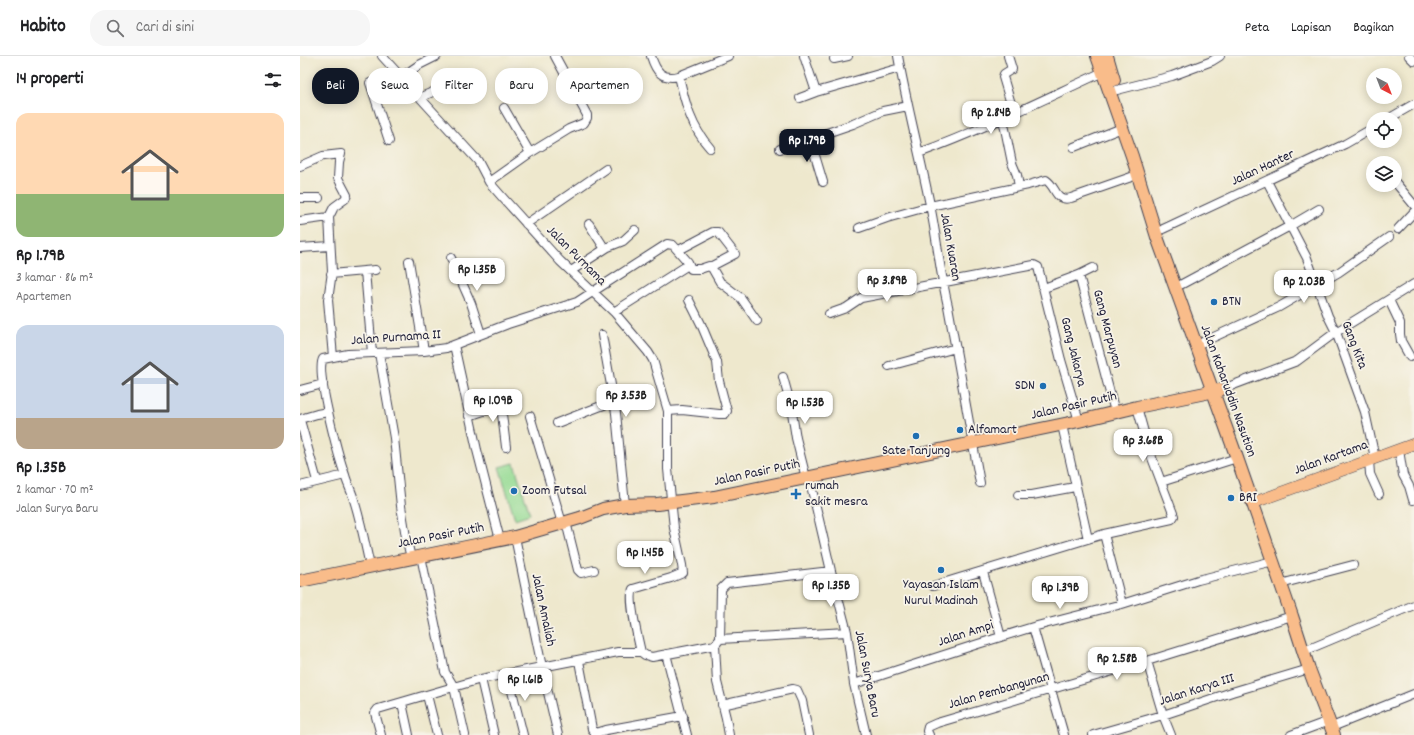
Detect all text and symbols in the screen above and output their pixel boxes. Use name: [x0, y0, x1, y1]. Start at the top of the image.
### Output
search box: [90, 10, 370, 46]
text: Habito: [20, 14, 66, 41]
icon: search: [104, 17, 126, 39]
text: Cari di sini: [136, 17, 194, 39]
text: Peta: [1245, 18, 1269, 38]
text: Lapisan: [1291, 18, 1331, 38]
text: Bagikan: [1353, 18, 1394, 38]
text: 14 properti: [16, 68, 83, 92]
chip: Beli: [312, 68, 359, 104]
chip: Sewa: [367, 68, 423, 104]
chip: Filter: [431, 68, 487, 104]
chip: Baru: [495, 68, 548, 104]
chip: Apartemen: [556, 68, 643, 104]
north arrow: [1366, 68, 1402, 104]
map controls: [1366, 68, 1402, 192]
icon: filters: [262, 69, 284, 91]
pin: Rp 2.84B: [950, 101, 1032, 135]
text: Rp 2.84B: [971, 104, 1011, 123]
button: locate: [1366, 112, 1402, 148]
pin: Rp 1.79B: [766, 129, 848, 163]
text: Rp 1.79B: [788, 132, 826, 151]
icon: home: [114, 139, 186, 211]
street label: Jalan Hanter: [1228, 144, 1299, 191]
button: layers: [1366, 156, 1402, 192]
street label: Jalan Kuaran: [934, 212, 966, 282]
street label: Jalan Purnama: [541, 221, 611, 291]
text: Rp 1.79B: [16, 245, 65, 269]
pin: Rp 1.35B: [436, 258, 518, 292]
text: Rp 1.35B: [458, 261, 496, 280]
text: 3 kamar · 86 m²: [16, 269, 93, 288]
pin: Rp 3.89B: [846, 269, 928, 303]
pin: Rp 2.03B: [1263, 270, 1345, 304]
text: Rp 3.89B: [867, 272, 907, 291]
text: Rp 2.03B: [1283, 273, 1325, 292]
street label: Gang Marpuyan: [1087, 287, 1127, 371]
text: Apartemen: [16, 288, 71, 307]
place label: BTN: [1222, 292, 1241, 312]
marker: BTN: [1209, 297, 1219, 307]
street label: Gang Jakarya: [1055, 315, 1091, 389]
street label: Gang Kita: [1336, 318, 1372, 372]
street label: Jalan Kaharuddin Nasution: [1195, 322, 1261, 460]
street label: Jalan Purnama II: [350, 325, 442, 351]
icon: home: [114, 351, 186, 423]
place label: SDN: [1015, 376, 1035, 396]
marker: SDN: [1038, 381, 1048, 391]
pin: Rp 3.53B: [585, 384, 667, 418]
street label: Jalan Pasir Putih: [1029, 386, 1119, 426]
text: Rp 3.53B: [605, 387, 647, 406]
pin: Rp 1.09B: [452, 389, 534, 423]
pin: Rp 1.53B: [764, 391, 846, 425]
text: Rp 1.09B: [473, 392, 513, 411]
text: Rp 1.53B: [786, 394, 824, 413]
place label: Alfamart: [968, 420, 1017, 440]
marker: Alfamart: [955, 425, 965, 435]
pin: Rp 3.68B: [1102, 429, 1184, 463]
marker: Sate Tanjung: [911, 431, 921, 441]
text: Rp 3.68B: [1123, 432, 1163, 451]
street label: Jalan Kartama: [1291, 435, 1371, 481]
place label: Sate Tanjung: [882, 441, 950, 461]
street label: Jalan Pasir Putih: [712, 454, 802, 492]
text: Rp 1.35B: [16, 457, 66, 481]
place label: rumah sakit mesra: [805, 476, 868, 512]
text: 2 kamar · 70 m²: [16, 481, 94, 500]
place label: Zoom Futsal: [522, 481, 587, 501]
marker: Zoom Futsal: [509, 486, 519, 496]
marker: rumah sakit mesra: [790, 488, 802, 500]
place label: BRI: [1239, 488, 1257, 508]
marker: BRI: [1226, 493, 1236, 503]
text: Jalan Surya Baru: [16, 500, 98, 519]
street label: Jalan Pasir Putih: [396, 518, 486, 554]
pin: Rp 1.45B: [604, 541, 686, 575]
text: Rp 1.45B: [626, 544, 664, 563]
marker: Yayasan Islam Nurul Madinah: [936, 565, 946, 575]
street label: Jalan Amaliah: [526, 572, 560, 648]
pin: Rp 1.35B: [790, 574, 872, 608]
place label: Yayasan Islam Nurul Madinah: [903, 575, 979, 611]
pin: Rp 1.39B: [1019, 576, 1101, 610]
text: Rp 1.35B: [812, 577, 850, 596]
text: Rp 1.39B: [1041, 579, 1079, 598]
street label: Jalan Ampi: [936, 615, 997, 652]
street label: Jalan Surya Baru: [849, 629, 885, 719]
pin: Rp 2.58B: [1076, 647, 1158, 681]
text: Rp 2.58B: [1097, 650, 1137, 669]
street label: Jalan Pembangunan: [946, 667, 1052, 715]
pin: Rp 1.61B: [484, 668, 566, 702]
street label: Jalan Karya III: [1157, 668, 1238, 712]
text: Rp 1.61B: [507, 671, 543, 690]

